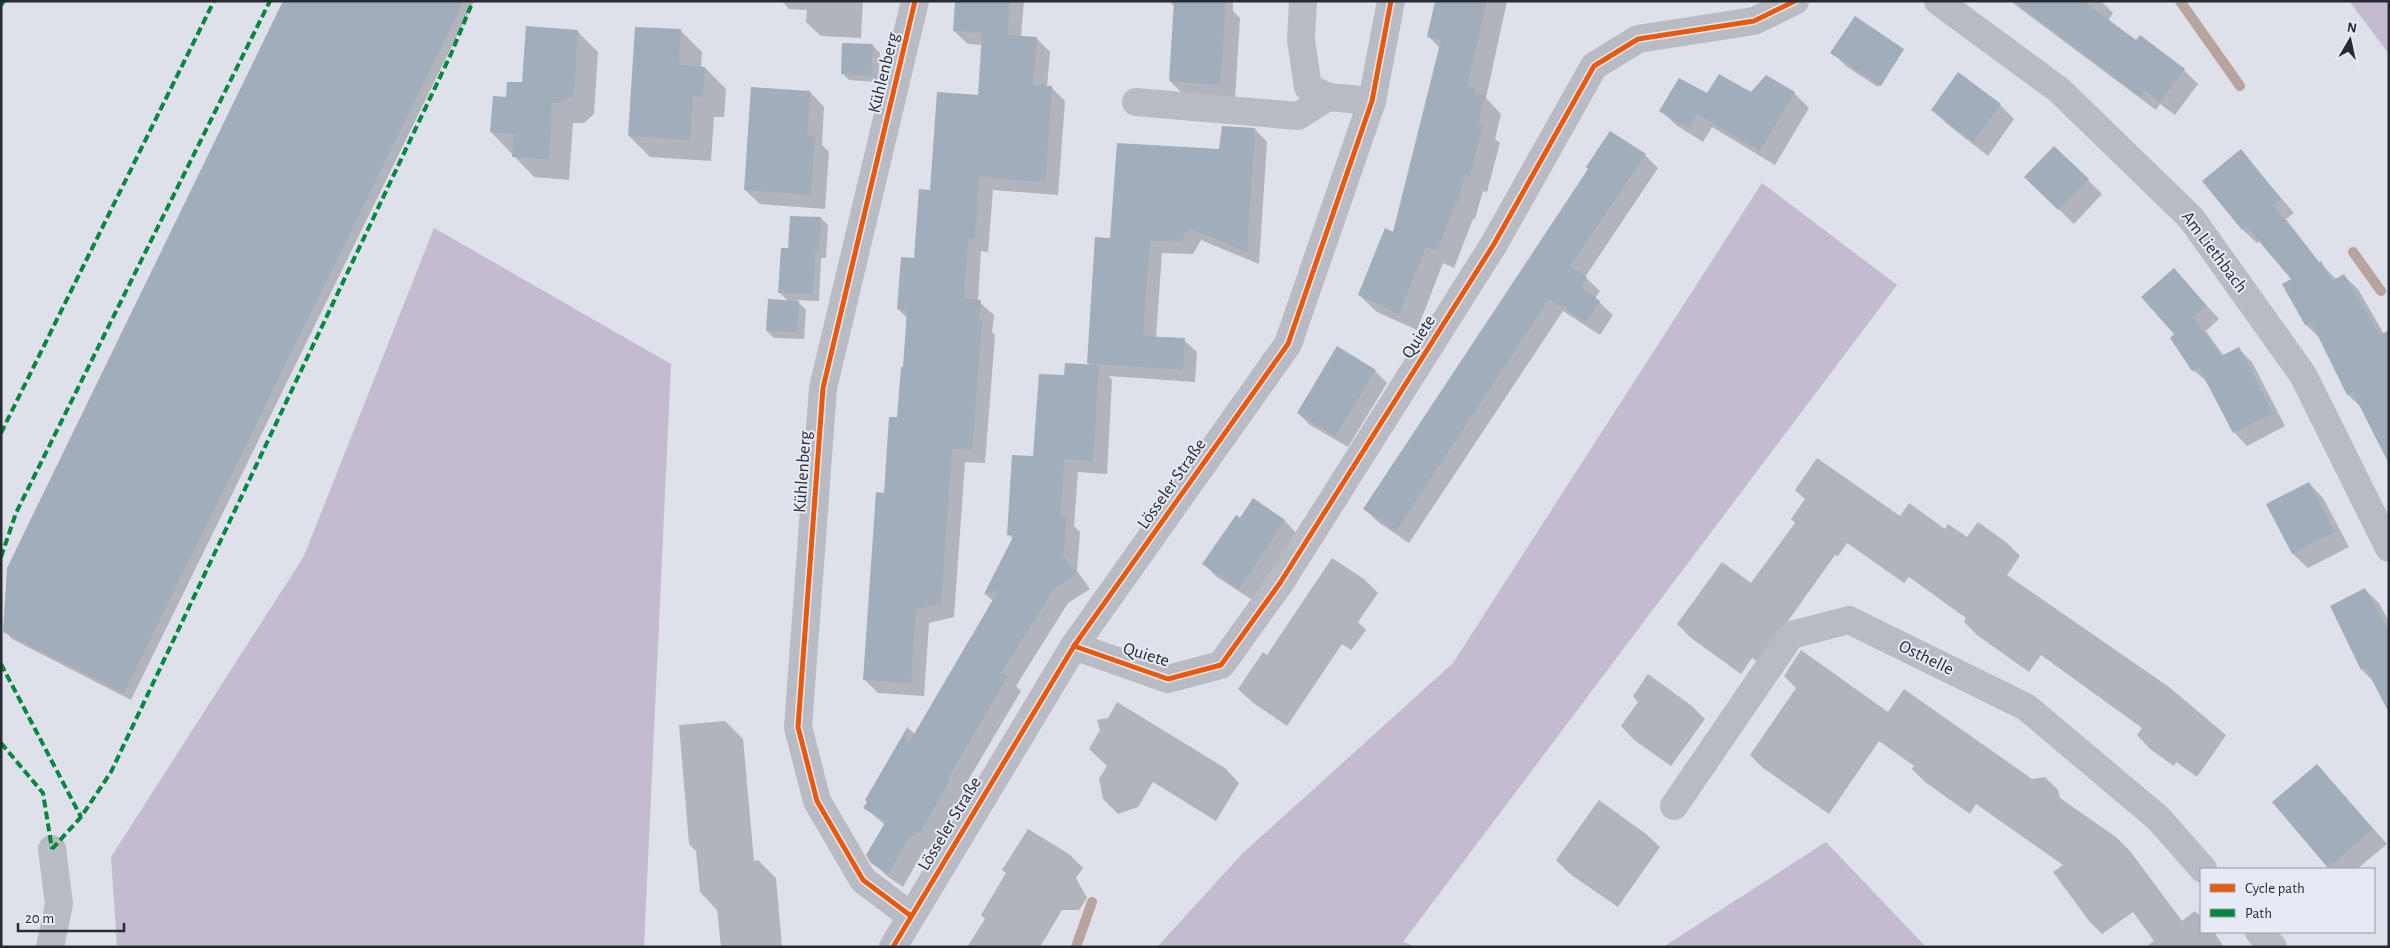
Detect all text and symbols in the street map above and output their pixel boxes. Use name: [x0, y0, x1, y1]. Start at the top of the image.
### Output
north arrow: [2325, 15, 2375, 65]
text: N: [2346, 20, 2358, 36]
street label: Kühlenberg: [865, 31, 903, 115]
street label: Am Liethbach: [2178, 208, 2250, 296]
street label: Quiete: [1399, 312, 1439, 362]
street label: Kühlenberg: [791, 430, 815, 514]
street label: Lösseler Straße: [1134, 436, 1210, 532]
street label: Osthelle: [1896, 637, 1956, 679]
street label: Quiete: [1121, 640, 1171, 670]
street label: Lösseler Straße: [915, 774, 985, 874]
legend: [2200, 868, 2375, 933]
text: Cycle path: [2245, 881, 2305, 896]
scale bar: [18, 900, 124, 932]
text: Path: [2245, 906, 2272, 921]
text: 20 m: [25, 911, 54, 926]

